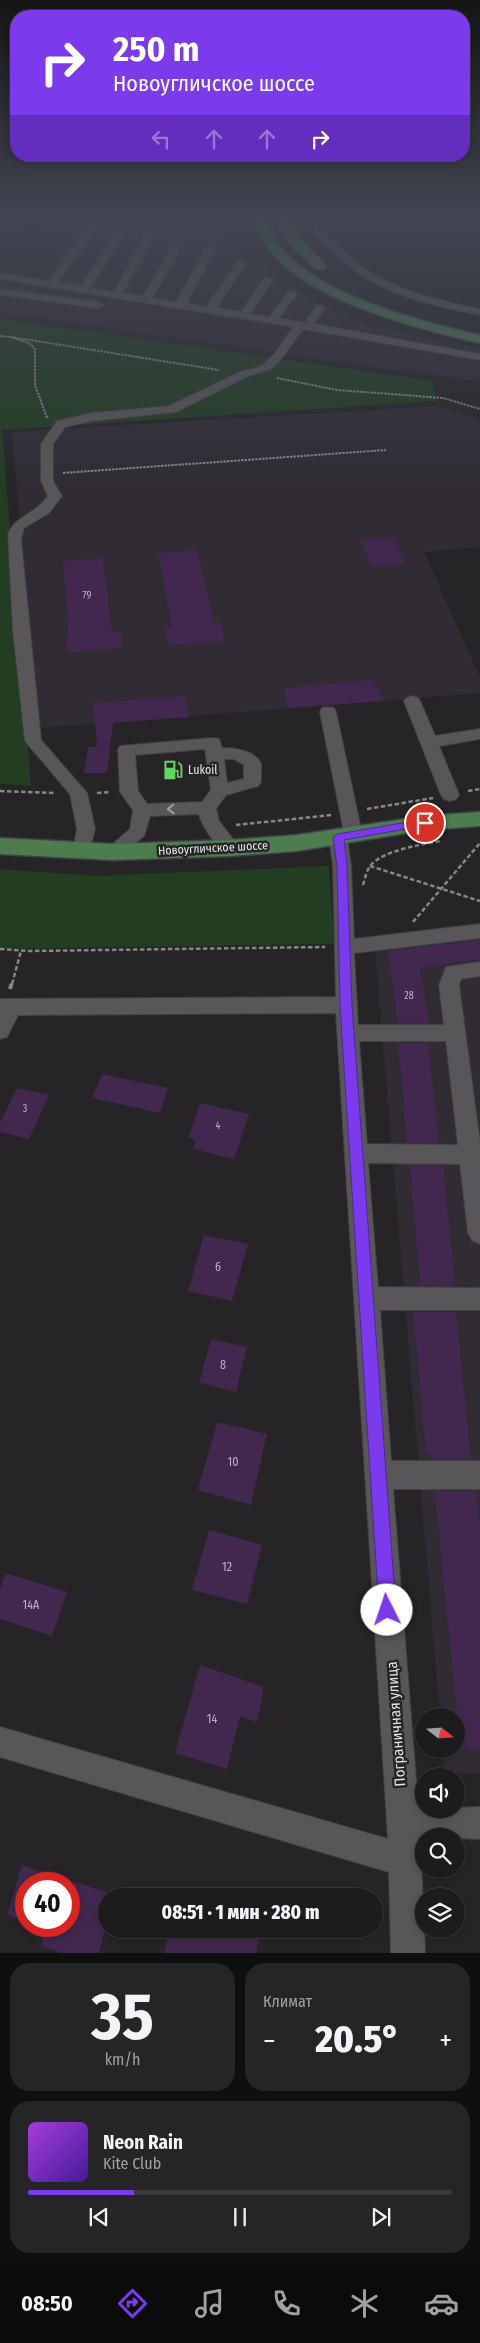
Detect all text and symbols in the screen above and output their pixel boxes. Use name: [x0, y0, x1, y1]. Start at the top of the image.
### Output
text: 250 m: [113, 28, 200, 70]
icon: right: [30, 30, 95, 95]
text: Новоугличское шоссе: [113, 70, 315, 97]
icon: left: [147, 125, 175, 153]
icon: ahead: [200, 125, 228, 153]
icon: ahead: [253, 125, 281, 153]
icon: right: [306, 125, 334, 153]
house number: 79: [83, 590, 92, 602]
fuel station icon: Lukoil: [162, 759, 184, 781]
place label: Lukoil: [188, 763, 217, 777]
pin: [404, 802, 446, 844]
one-way arrow: [167, 804, 175, 815]
icon: arrive: [411, 809, 439, 837]
street label: Новоугличское шоссе: [158, 838, 268, 858]
house number: 28: [404, 990, 414, 1002]
house number: 3: [23, 1103, 28, 1115]
house number: 4: [216, 1120, 221, 1132]
house number: 6: [215, 1260, 221, 1274]
house number: 8: [220, 1358, 226, 1372]
house number: 10: [228, 1455, 238, 1469]
house number: 12: [222, 1560, 232, 1574]
position arrow: [360, 1583, 412, 1635]
house number: 14А: [23, 1598, 40, 1612]
street label: Пограничная улица: [383, 1661, 409, 1787]
north arrow: [415, 1708, 465, 1758]
map controls: [415, 1708, 465, 1938]
house number: 14: [207, 1712, 217, 1726]
button: sound: [415, 1768, 465, 1818]
button: search: [415, 1828, 465, 1878]
speed limit sign: 40: [15, 1872, 80, 1937]
button: layers: [415, 1888, 465, 1938]
text: 08:51 · 1 мин · 280 m: [162, 1901, 319, 1924]
text: 35: [91, 1978, 154, 2056]
text: Климат: [263, 1992, 312, 2011]
text: 20.5°: [315, 2016, 400, 2062]
text: −: [263, 2024, 276, 2057]
text: +: [439, 2024, 452, 2057]
text: km/h: [105, 2050, 140, 2069]
text: Neon Rain: [103, 2131, 183, 2154]
text: Kite Club: [103, 2154, 161, 2173]
icon: previous: [85, 2203, 113, 2231]
icon: pause: [226, 2203, 254, 2231]
icon: next: [367, 2203, 395, 2231]
icon: directions: [115, 2286, 150, 2321]
icon: music: [192, 2286, 227, 2321]
icon: phone: [269, 2286, 304, 2321]
icon: climate: [347, 2286, 382, 2321]
icon: car: [424, 2286, 459, 2321]
text: 08:50: [21, 2290, 73, 2317]

